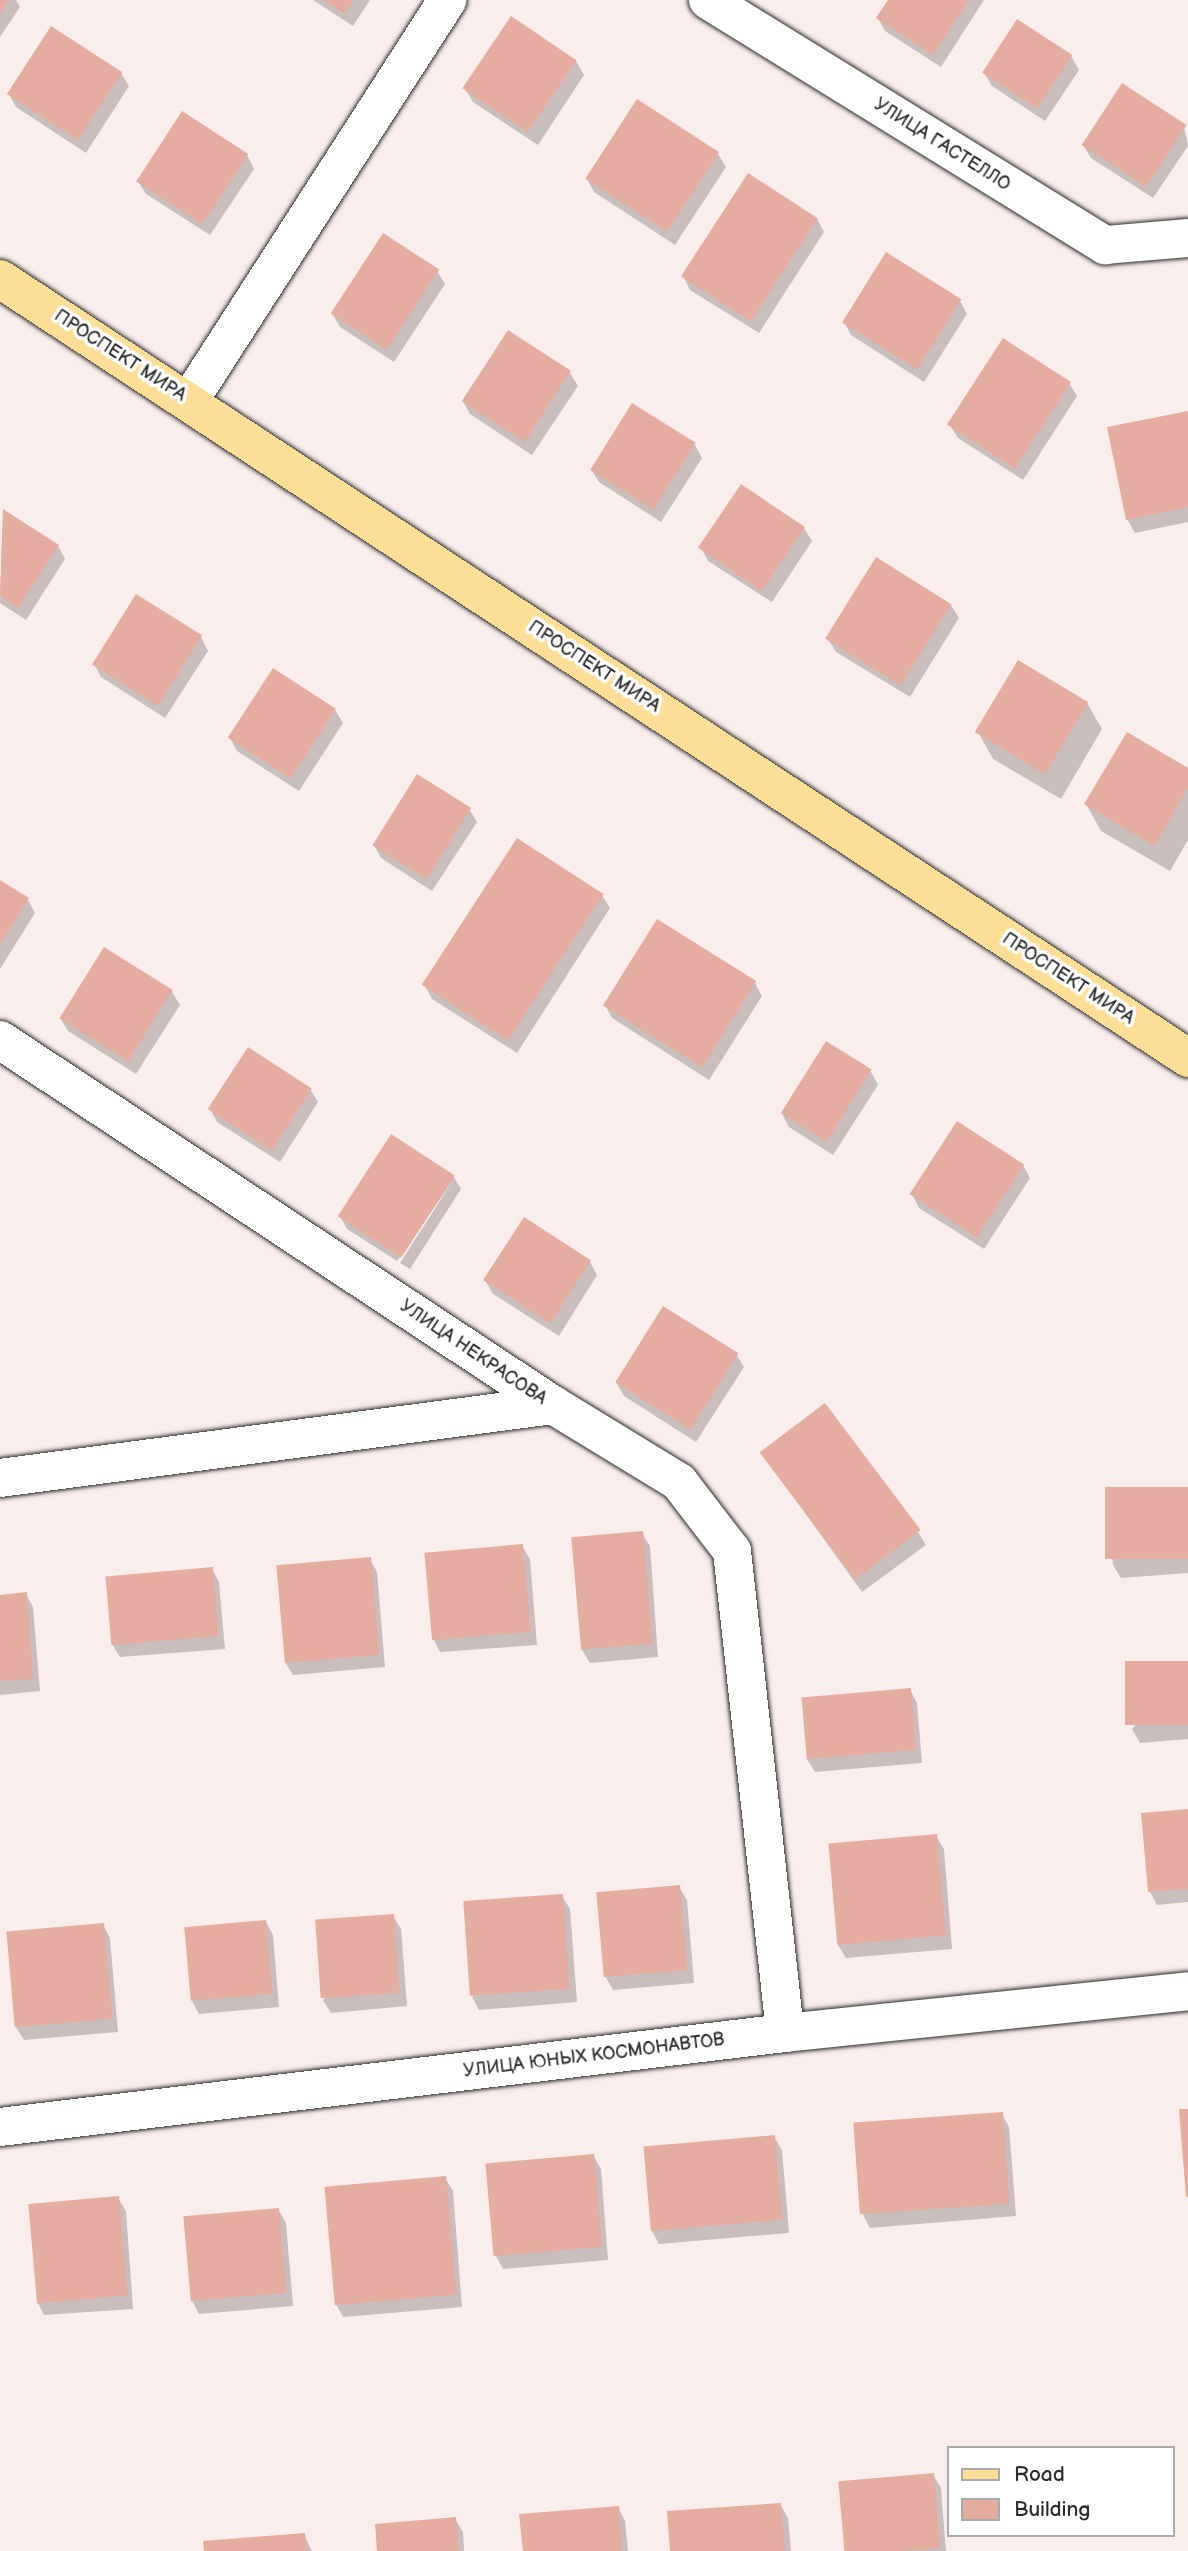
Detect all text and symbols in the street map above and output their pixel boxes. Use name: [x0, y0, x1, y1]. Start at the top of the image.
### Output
street label: УЛИЦА ГАСТЕЛЛО: [870, 94, 1014, 196]
street label: ПРОСПЕКТ МИРА: [50, 305, 190, 407]
street label: ПРОСПЕКТ МИРА: [524, 616, 664, 718]
street label: ПРОСПЕКТ МИРА: [998, 928, 1138, 1030]
street label: УЛИЦА НЕКРАСОВА: [395, 1296, 551, 1410]
street label: УЛИЦА ЮНЫХ КОСМОНАВТОВ: [462, 2029, 726, 2083]
legend: [946, 2446, 1174, 2537]
text: Road: [1014, 2462, 1065, 2487]
text: Building: [1014, 2497, 1090, 2522]

